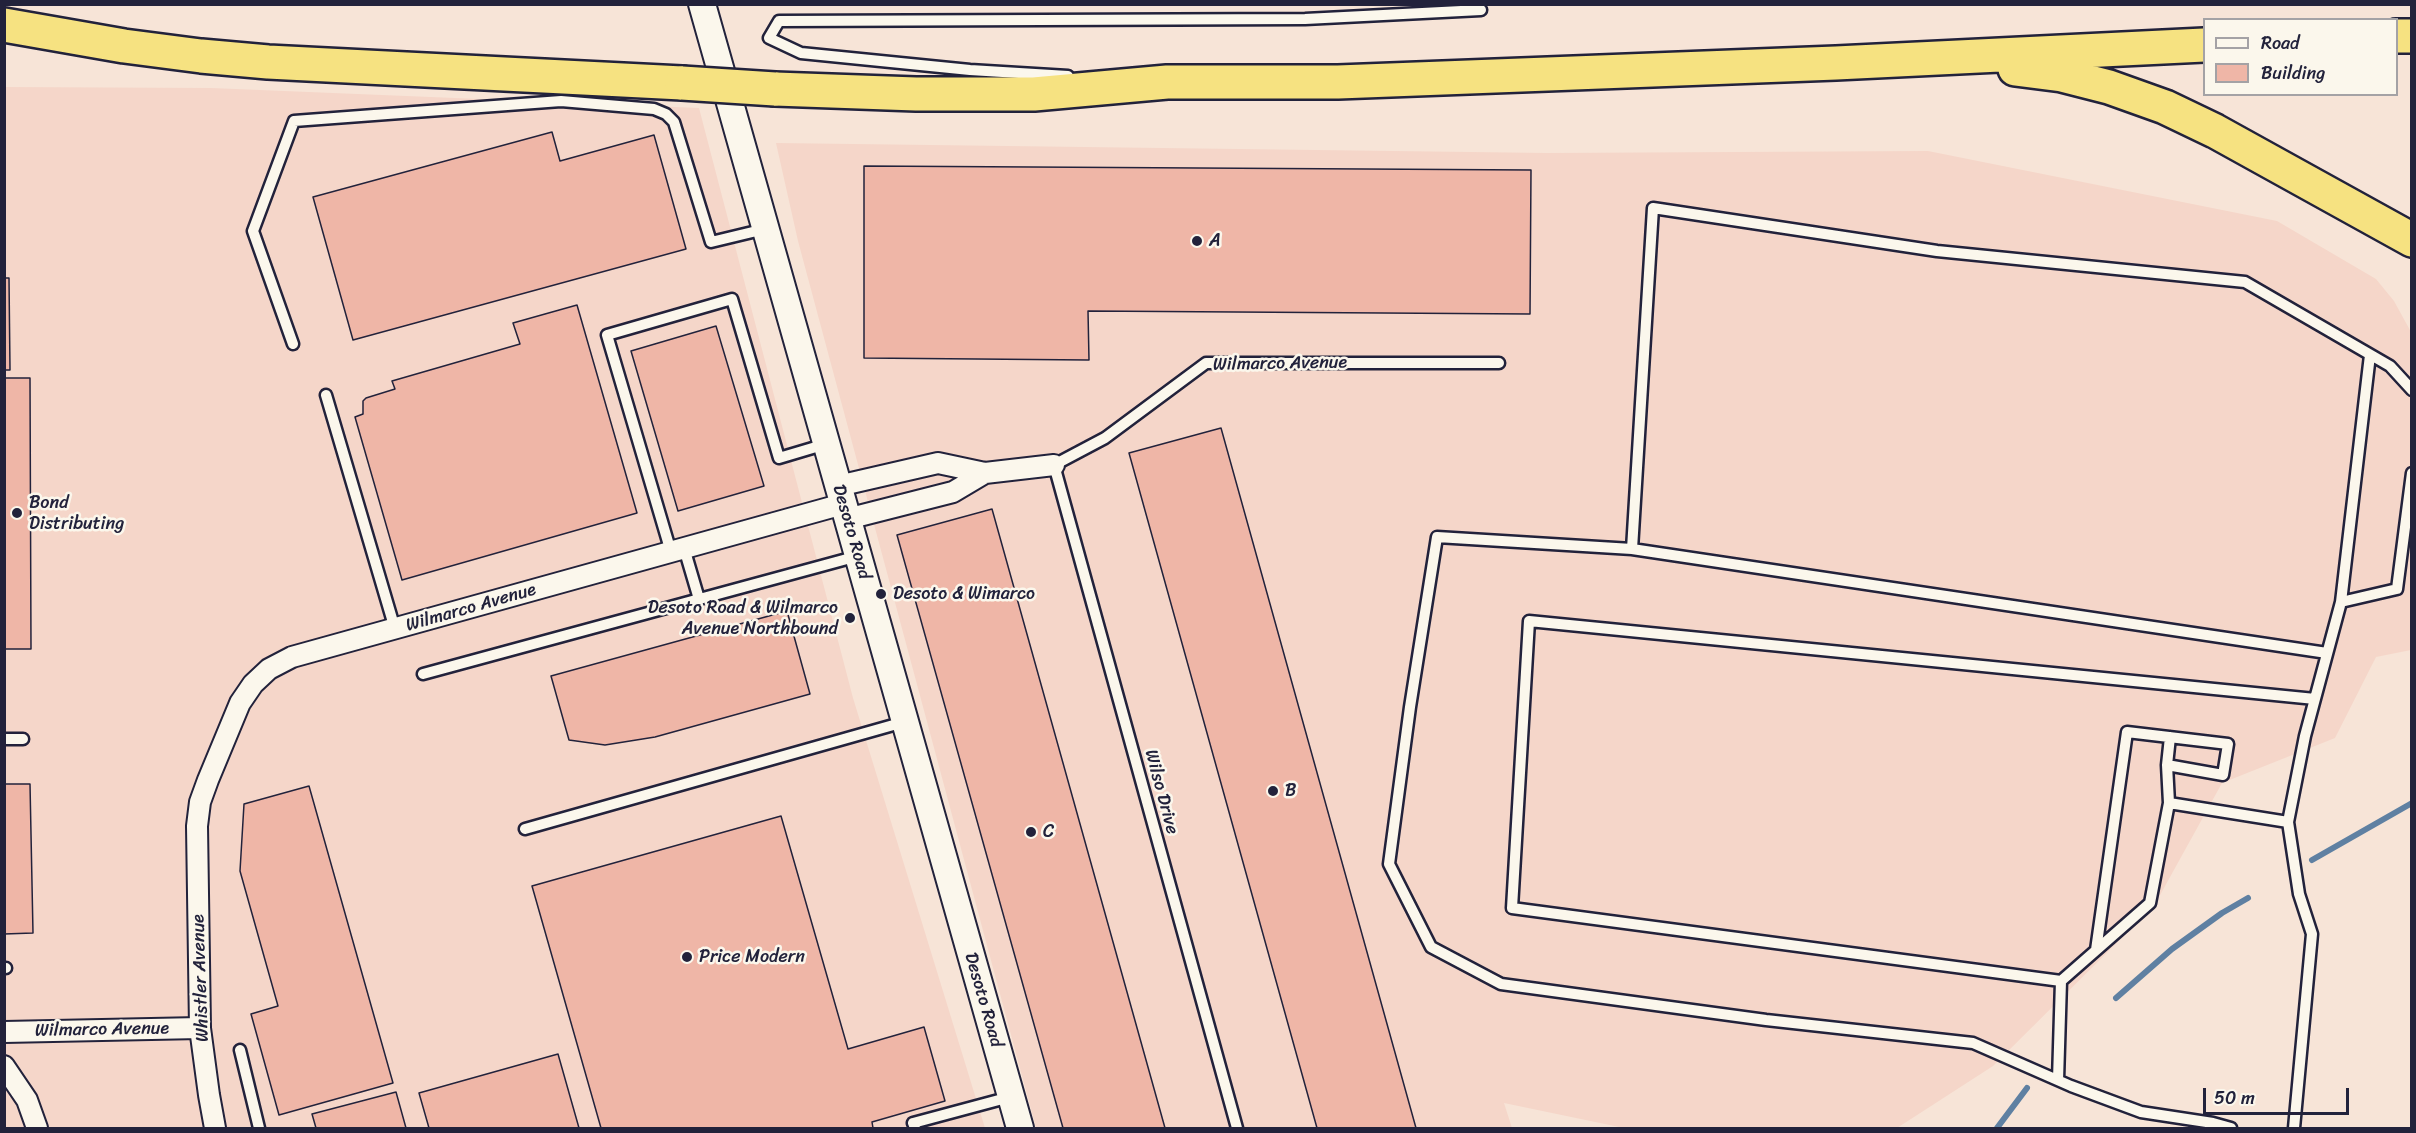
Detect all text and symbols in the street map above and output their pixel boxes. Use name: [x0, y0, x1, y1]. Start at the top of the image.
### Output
legend: [2203, 18, 2398, 96]
text: Road: [2261, 27, 2300, 59]
text: Building: [2261, 57, 2325, 89]
place label: A: [1209, 230, 1221, 252]
marker: A: [1190, 234, 1204, 248]
street label: Wilmarco Avenue: [1213, 352, 1347, 376]
street label: Desoto Road: [827, 482, 875, 582]
place label: Bond Distributing: [29, 492, 124, 534]
marker: Bond Distributing: [10, 506, 24, 520]
street label: Wilmarco Avenue: [404, 579, 538, 637]
place label: Desoto & Wimarco: [893, 583, 1035, 605]
marker: Desoto & Wimarco: [874, 587, 888, 601]
place label: Desoto Road & Wilmarco Avenue Northbound: [648, 597, 838, 640]
marker: Desoto Road & Wilmarco Avenue Northbound: [843, 611, 857, 625]
street label: Wilso Drive: [1139, 747, 1183, 837]
place label: B: [1285, 780, 1296, 802]
marker: B: [1266, 784, 1280, 798]
place label: C: [1043, 821, 1054, 843]
marker: C: [1024, 825, 1038, 839]
street label: Whistler Avenue: [188, 914, 214, 1042]
place label: Price Modern: [699, 946, 805, 968]
marker: Price Modern: [680, 950, 694, 964]
street label: Desoto Road: [959, 950, 1007, 1050]
street label: Wilmarco Avenue: [35, 1018, 169, 1042]
scale bar: [2206, 1076, 2352, 1114]
text: 50 m: [2214, 1082, 2255, 1114]

